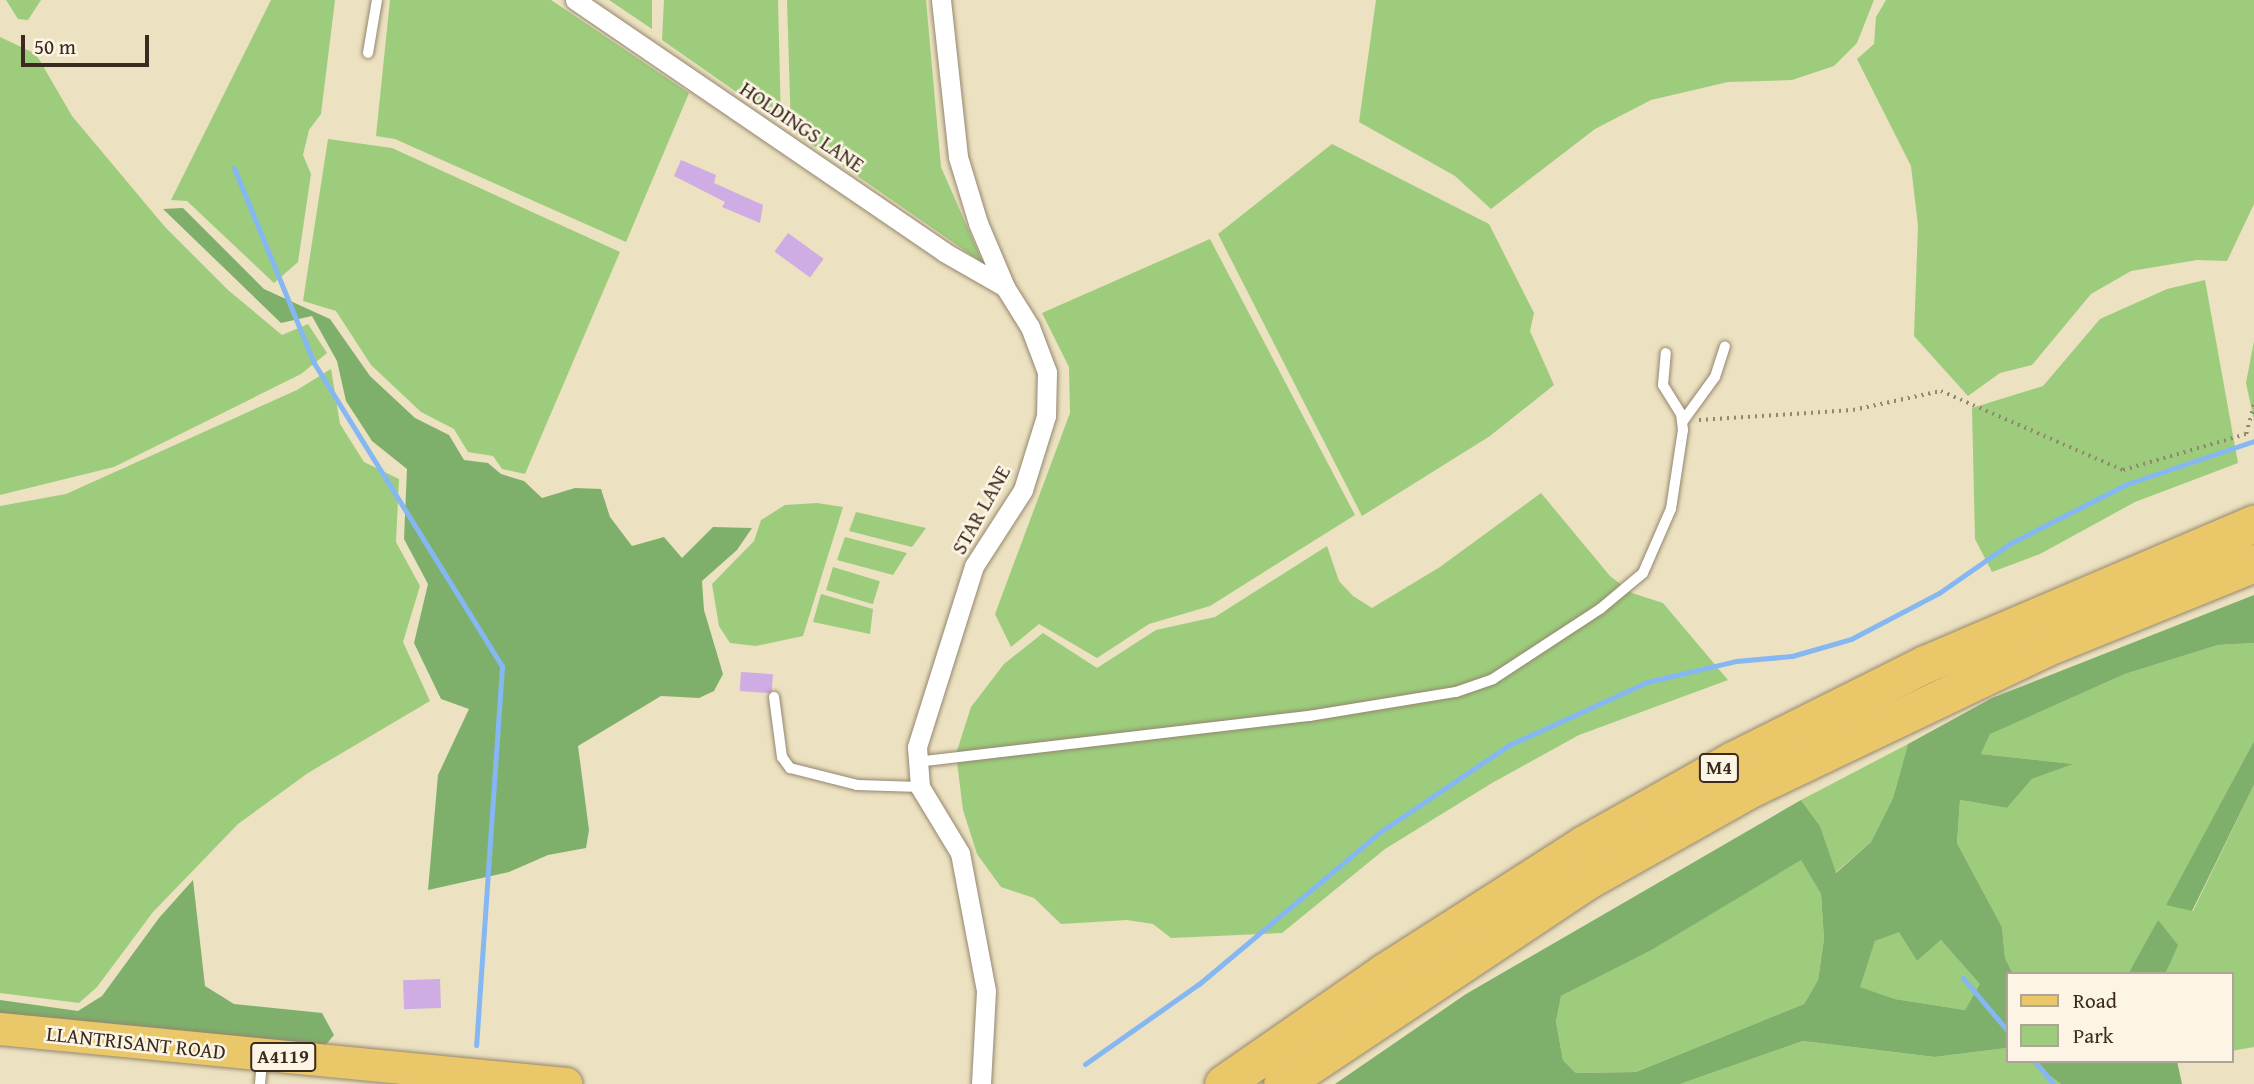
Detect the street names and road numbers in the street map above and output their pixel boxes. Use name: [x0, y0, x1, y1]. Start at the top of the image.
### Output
street label: HOLDINGS LANE: [735, 76, 869, 178]
street label: STAR LANE: [946, 461, 1016, 559]
road number: M4: [1698, 752, 1740, 783]
street label: LLANTRISANT ROAD: [45, 1021, 227, 1065]
road number: A4119: [250, 1042, 316, 1072]

